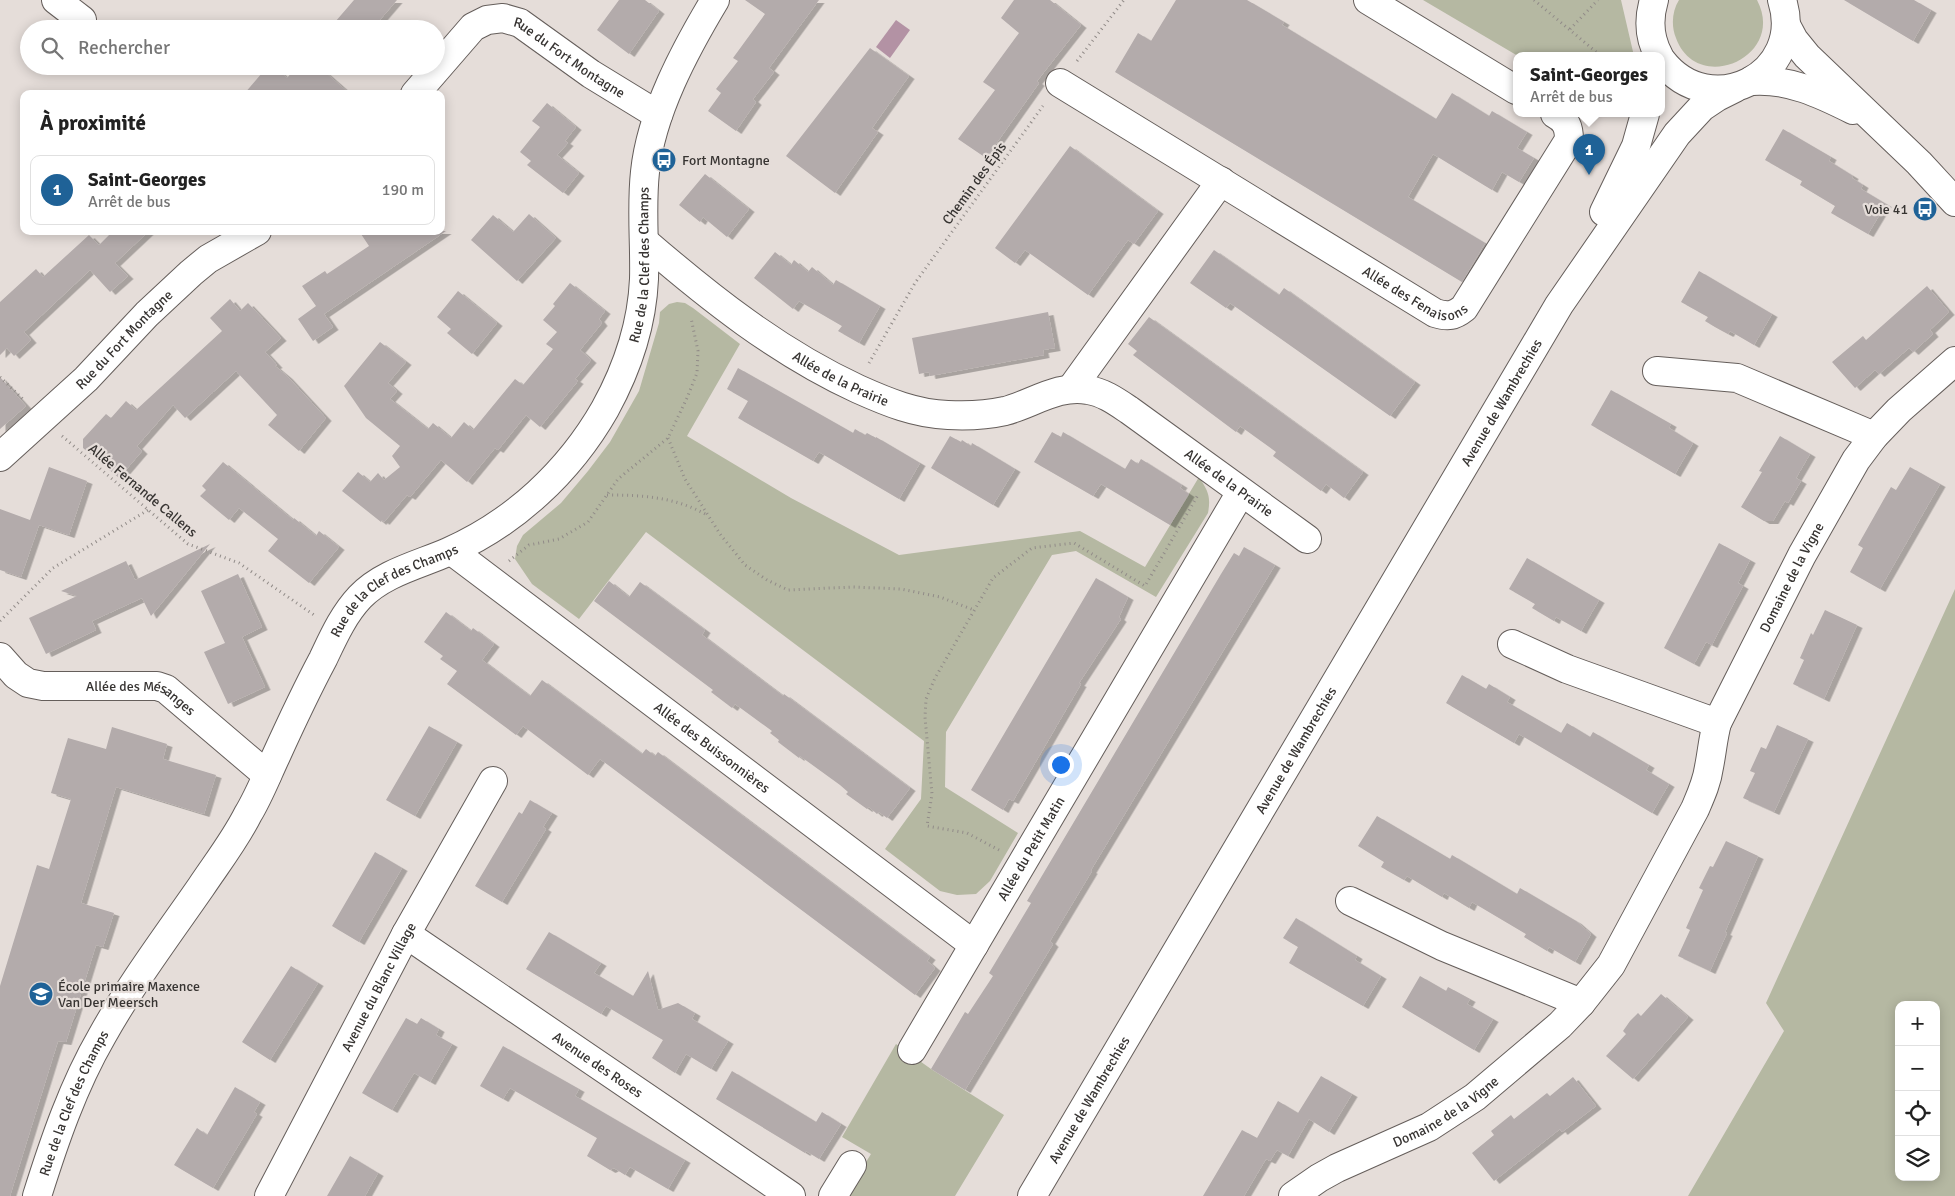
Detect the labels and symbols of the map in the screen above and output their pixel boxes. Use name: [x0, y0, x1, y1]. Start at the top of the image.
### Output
street label: Rue du Fort Montagne: [512, 14, 628, 102]
pin: 1: [1573, 134, 1605, 175]
street label: Chemin des Épis: [939, 139, 1010, 228]
bus stop icon: Fort Montagne: [651, 147, 677, 173]
place label: Fort Montagne: [682, 152, 770, 169]
street label: Rue de la Clef des Champs: [626, 187, 653, 345]
bus stop icon: Voie 41: [1912, 196, 1938, 222]
place label: Voie 41: [1864, 201, 1908, 218]
street label: Allée des Fenaisons: [1359, 263, 1471, 324]
street label: Rue du Fort Montagne: [72, 287, 176, 393]
street label: Avenue de Wambrechies: [1458, 336, 1546, 469]
street label: Allée de la Prairie: [789, 348, 891, 410]
street label: Allée Fernande Callens: [85, 440, 200, 541]
street label: Allée de la Prairie: [1181, 445, 1276, 521]
street label: Domaine de la Vigne: [1756, 519, 1828, 636]
street label: Rue de la Clef des Champs: [327, 541, 461, 640]
street label: Allée des Mésanges: [86, 678, 199, 719]
street label: Avenue de Wambrechies: [1252, 684, 1340, 817]
street label: Allée des Buissonnières: [651, 699, 773, 797]
your location: [1048, 752, 1074, 778]
street label: Allée du Petit Matin: [994, 794, 1068, 904]
street label: Avenue du Blanc Village: [338, 919, 420, 1055]
place label: École primaire Maxence Van Der Meersch: [58, 978, 200, 1011]
school or university icon: École primaire Maxence Van Der Meersch: [28, 981, 54, 1007]
street label: Rue de la Clef des Champs: [36, 1028, 112, 1178]
street label: Avenue des Roses: [549, 1028, 646, 1102]
street label: Avenue de Wambrechies: [1045, 1033, 1134, 1166]
street label: Domaine de la Vigne: [1390, 1073, 1502, 1151]

